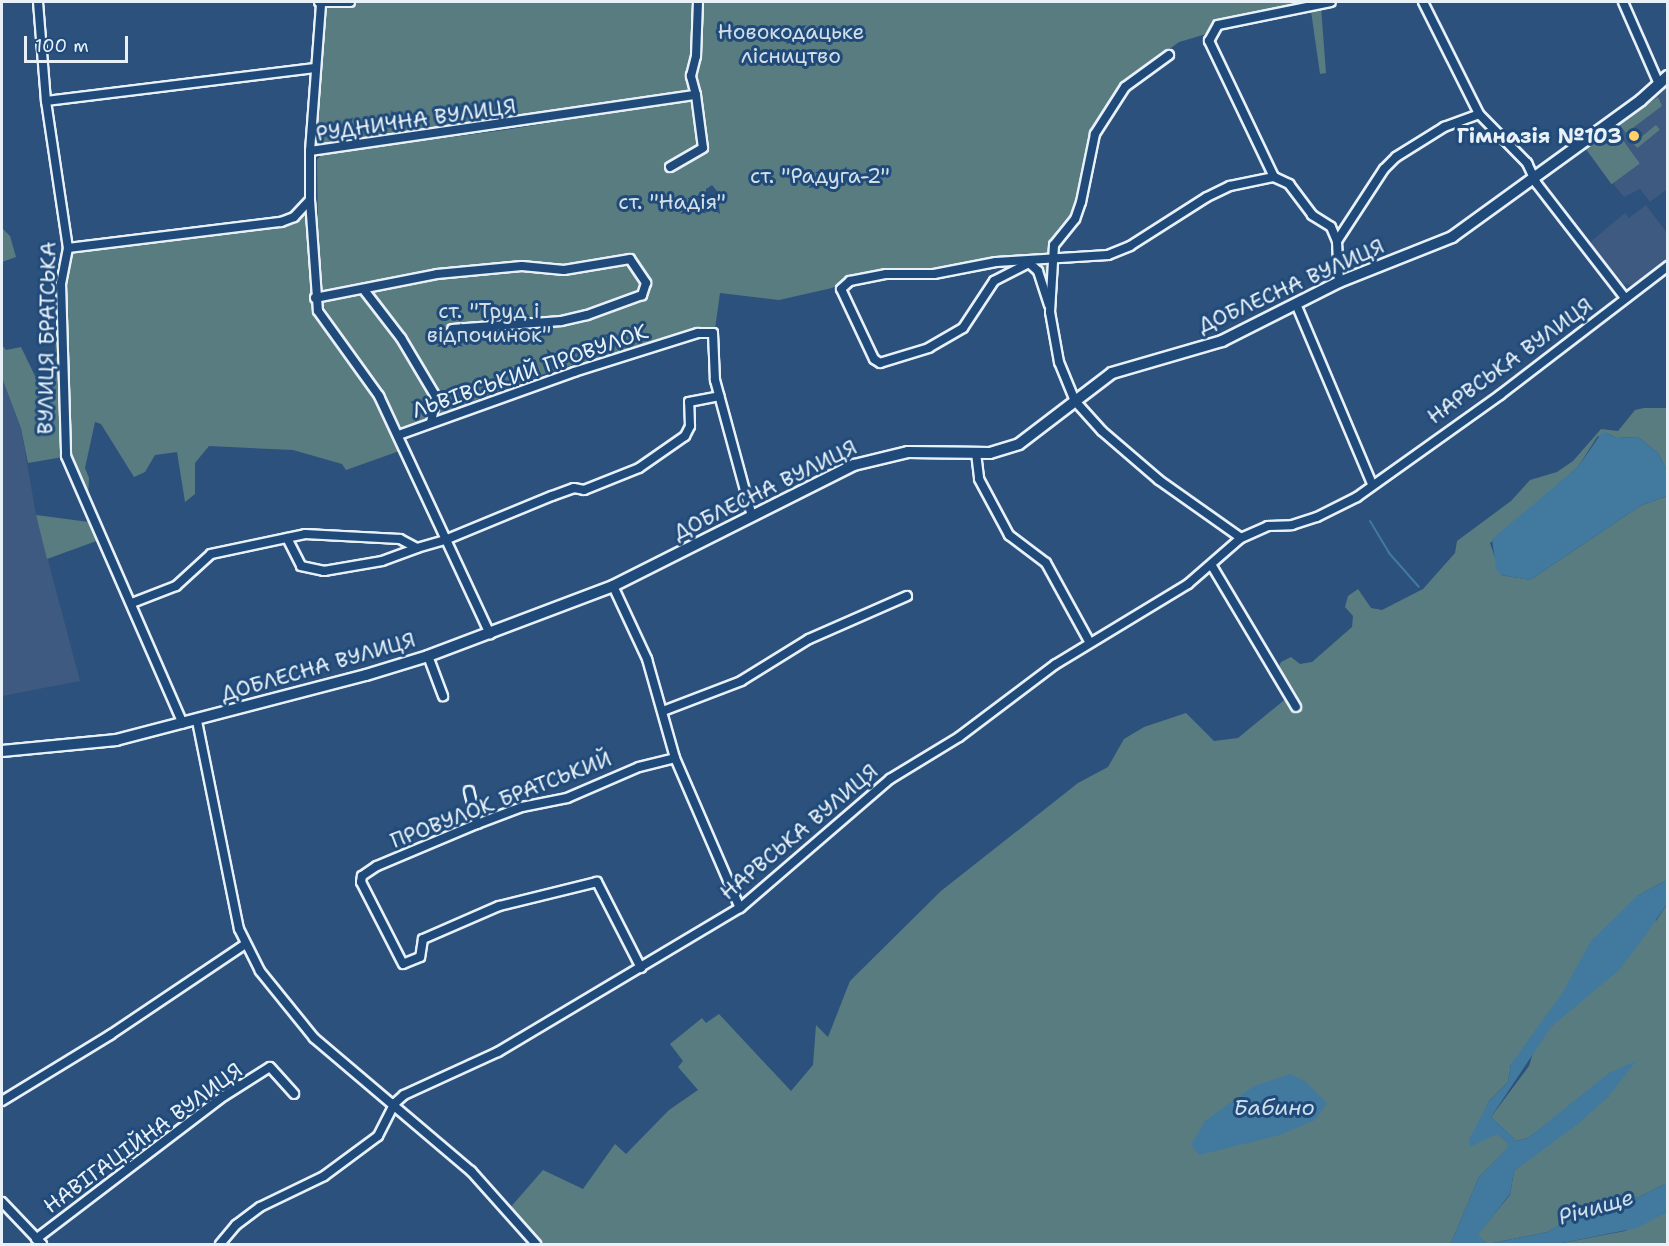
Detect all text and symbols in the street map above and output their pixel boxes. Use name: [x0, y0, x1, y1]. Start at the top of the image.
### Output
park label: Новокодацьке лісництво: [718, 19, 864, 69]
scale bar: [27, 24, 130, 62]
text: 100 m: [35, 34, 89, 58]
street label: РУДНИЧНА ВУЛИЦЯ: [314, 93, 518, 147]
place label: Гімназія №103: [1457, 123, 1622, 149]
marker: Гімназія №103: [1627, 129, 1641, 143]
park label: ст. "Радуга-2": [750, 163, 890, 189]
park label: ст. "Надія": [618, 189, 726, 215]
street label: ДОБЛЕСНА ВУЛИЦЯ: [1194, 234, 1388, 338]
street label: ВУЛИЦЯ БРАТСЬКА: [33, 241, 61, 435]
street label: НАРВСЬКА ВУЛИЦЯ: [1422, 293, 1598, 429]
park label: ст. "Труд і відпочинок": [427, 298, 551, 348]
street label: ЛЬВІВСЬКИЙ ПРОВУЛОК: [409, 319, 651, 423]
street label: ДОБЛЕСНА ВУЛИЦЯ: [669, 435, 861, 545]
street label: ДОБЛЕСНА ВУЛИЦЯ: [218, 627, 418, 707]
street label: ПРОВУЛОК БРАТСЬКИЙ: [387, 746, 615, 854]
street label: НАРВСЬКА ВУЛИЦЯ: [715, 759, 883, 905]
street label: НАВІГАЦІЙНА ВУЛИЦЯ: [39, 1058, 247, 1218]
water label: Бабино: [1233, 1095, 1315, 1121]
water label: Річище: [1555, 1184, 1637, 1230]

